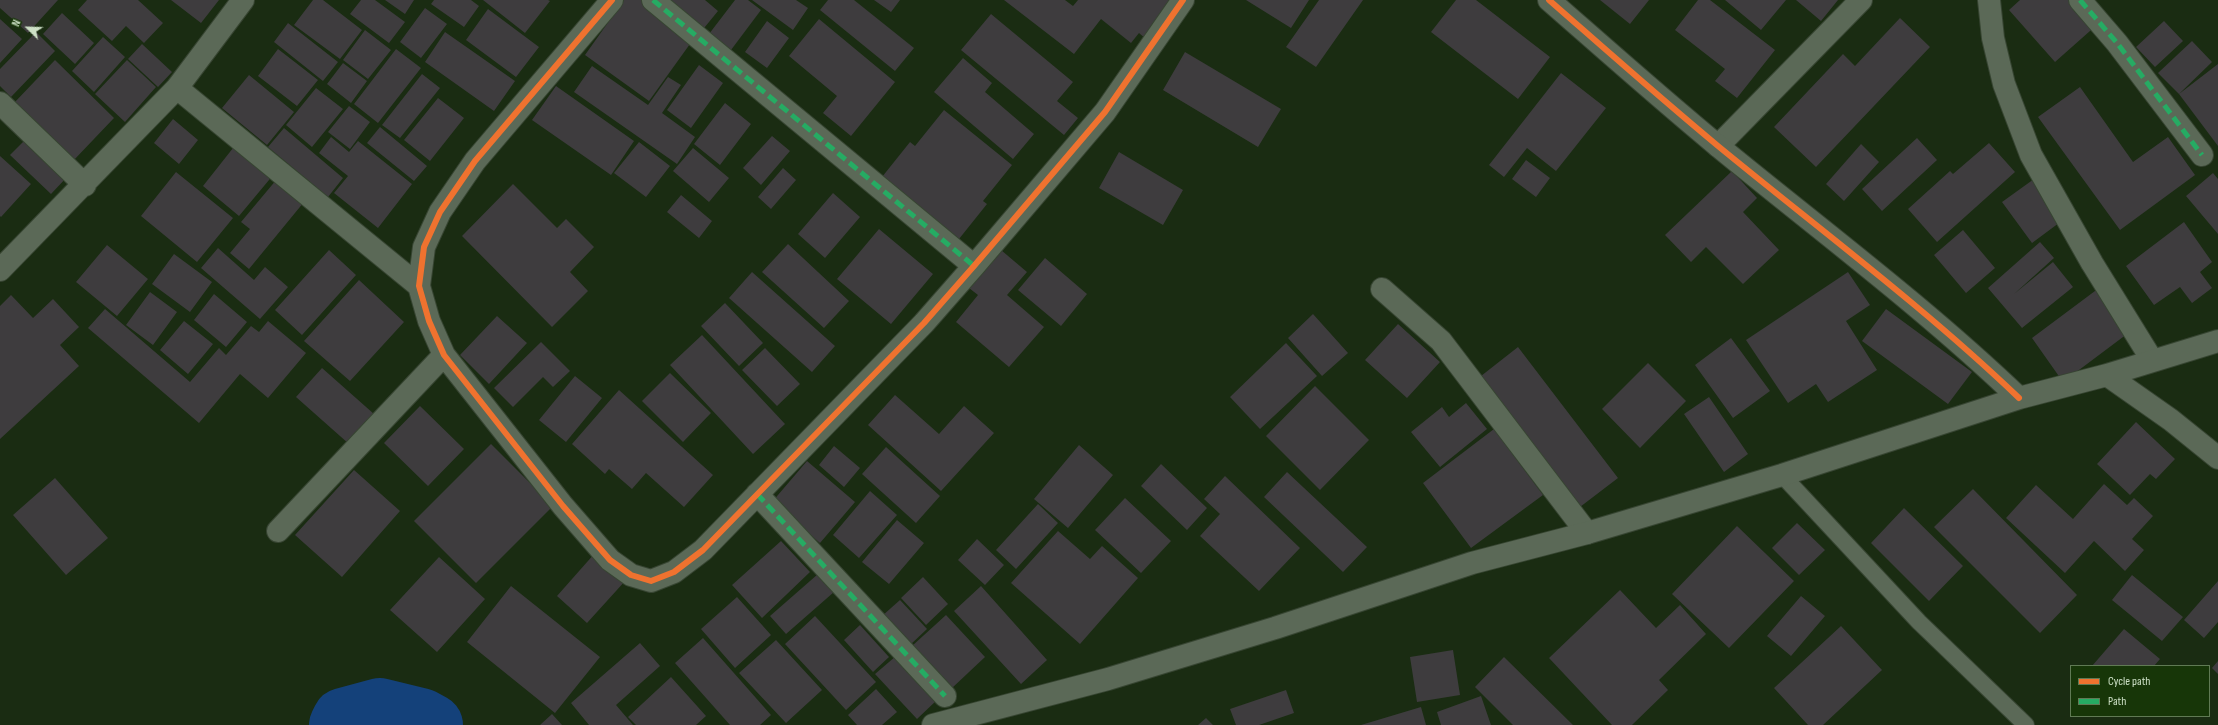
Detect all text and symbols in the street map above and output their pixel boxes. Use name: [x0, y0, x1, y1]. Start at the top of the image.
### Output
north arrow: [8, 8, 48, 48]
text: N: [9, 18, 24, 28]
legend: [2070, 665, 2210, 717]
text: Cycle path: [2108, 674, 2150, 689]
text: Path: [2108, 694, 2126, 709]

